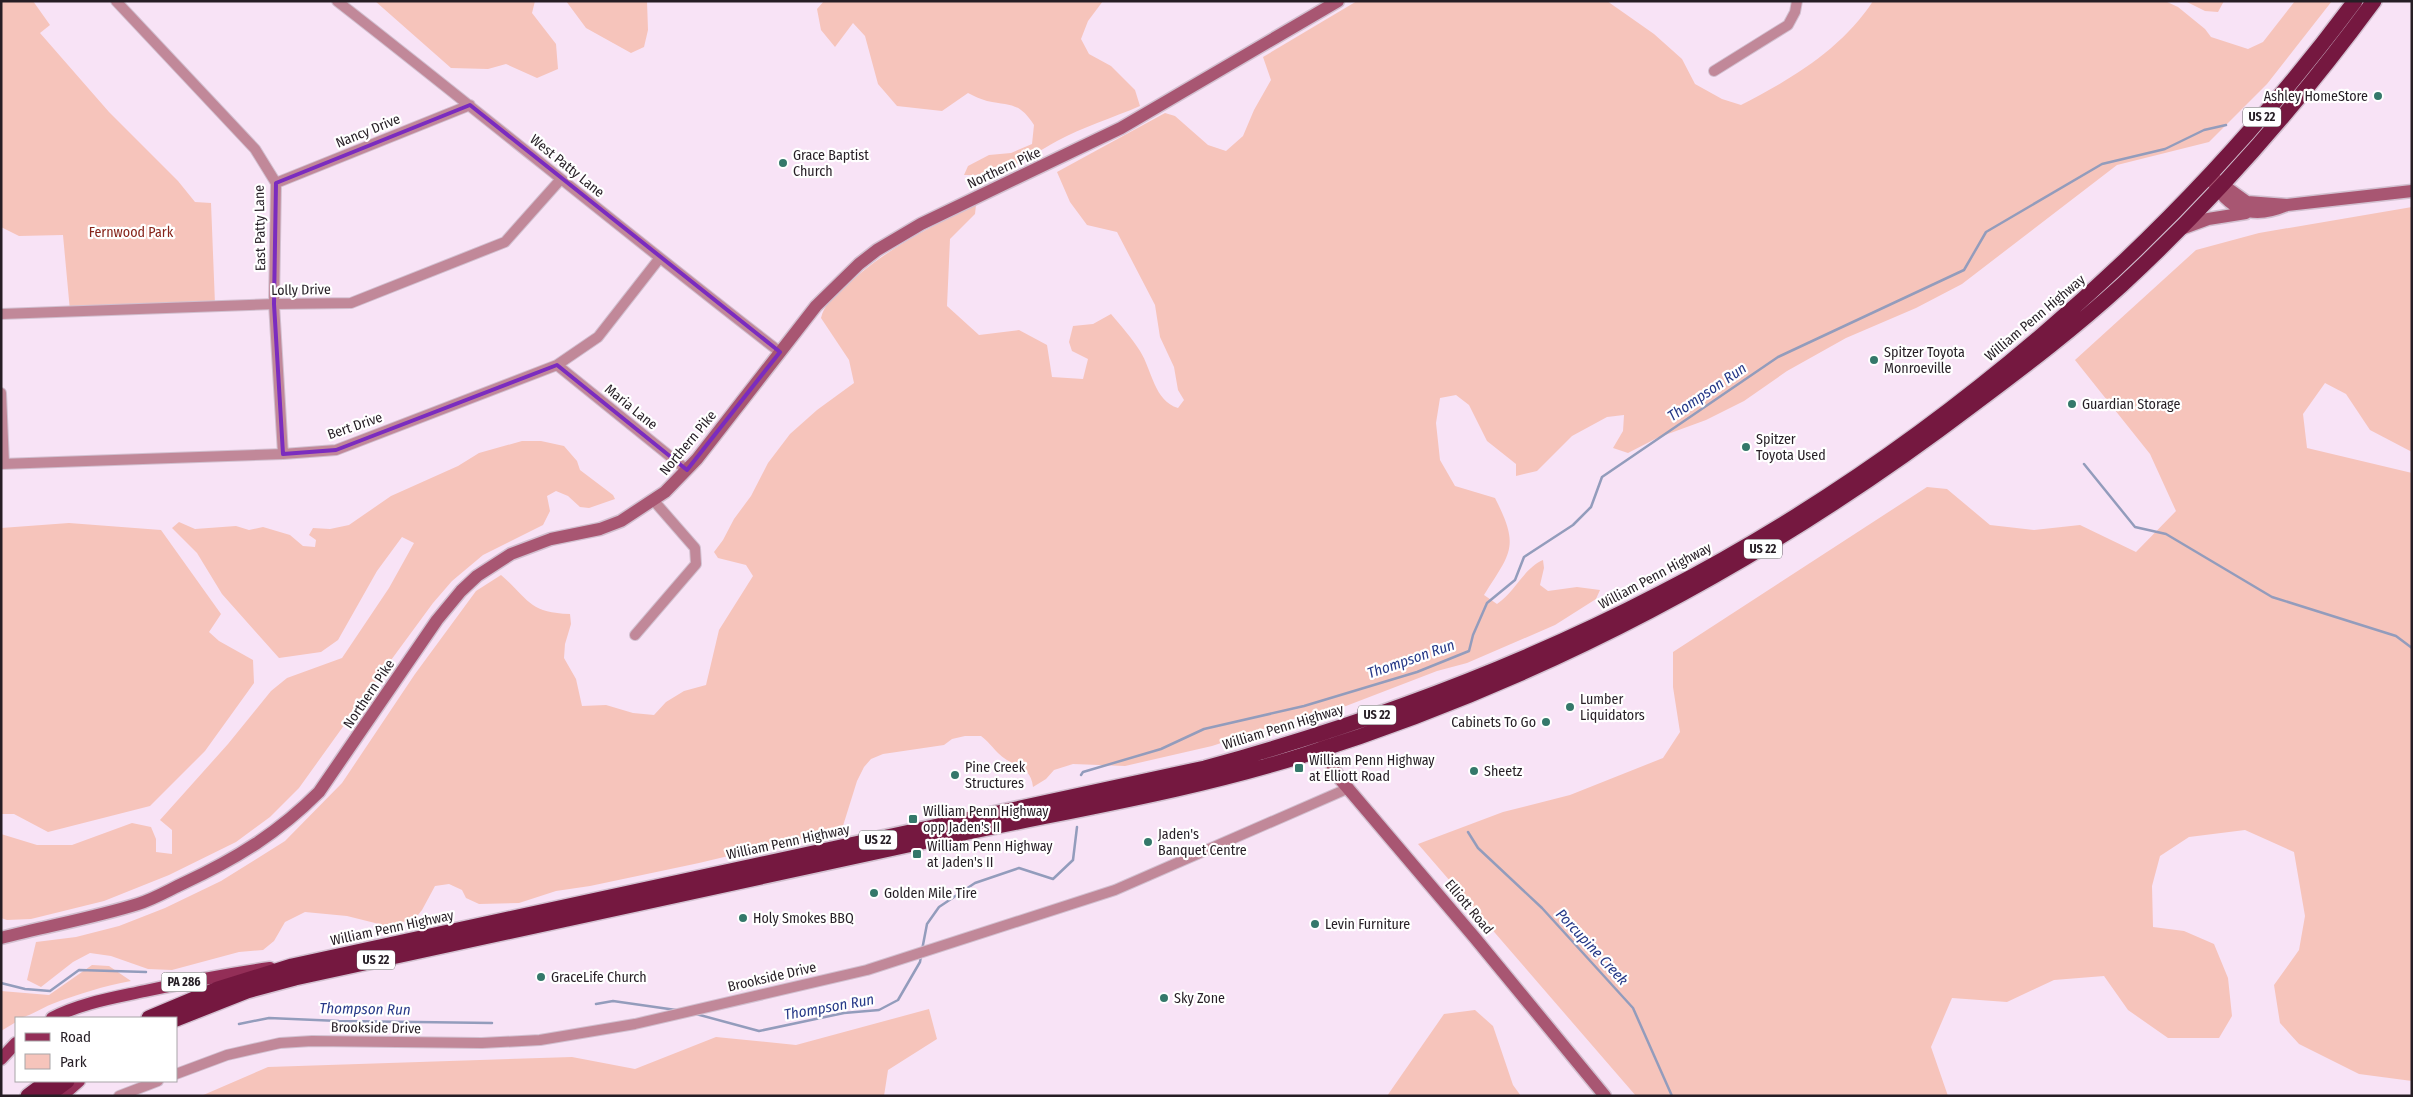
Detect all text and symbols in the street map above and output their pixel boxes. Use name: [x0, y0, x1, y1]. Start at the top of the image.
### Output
place label: Ashley HomeStore: [2264, 88, 2368, 105]
marker: Ashley HomeStore: [2372, 90, 2384, 102]
road number: US 22: [2243, 108, 2281, 126]
street label: Nancy Drive: [333, 110, 403, 152]
street label: West Patty Lane: [526, 131, 608, 201]
street label: Northern Pike: [964, 143, 1044, 192]
place label: Grace Baptist Church: [793, 147, 869, 180]
marker: Grace Baptist Church: [777, 157, 789, 169]
street label: East Patty Lane: [251, 185, 269, 271]
park label: Fernwood Park: [89, 224, 174, 241]
street label: William Penn Highway: [1981, 271, 2089, 365]
street label: Lolly Drive: [271, 281, 331, 299]
place label: Spitzer Toyota Monroeville: [1884, 344, 1965, 377]
marker: Spitzer Toyota Monroeville: [1868, 354, 1880, 366]
water label: Thompson Run: [1664, 359, 1750, 425]
street label: Maria Lane: [601, 381, 661, 433]
place label: Guardian Storage: [2082, 396, 2180, 413]
marker: Guardian Storage: [2066, 398, 2078, 410]
street label: Northern Pike: [656, 407, 720, 479]
street label: Bert Drive: [325, 409, 385, 443]
place label: Spitzer Toyota Used: [1756, 431, 1826, 464]
marker: Spitzer Toyota Used: [1740, 441, 1752, 453]
street label: William Penn Highway: [1596, 539, 1715, 613]
road number: US 22: [1744, 540, 1782, 558]
water label: Thompson Run: [1365, 636, 1457, 682]
street label: Northern Pike: [340, 656, 398, 732]
place label: Lumber Liquidators: [1580, 691, 1645, 724]
street label: William Penn Highway: [1220, 700, 1346, 753]
marker: Lumber Liquidators: [1564, 701, 1576, 713]
road number: US 22: [1358, 706, 1396, 724]
place label: Cabinets To Go: [1451, 714, 1536, 731]
marker: Cabinets To Go: [1540, 716, 1552, 728]
place label: William Penn Highway at Elliott Road: [1309, 752, 1435, 785]
place label: Pine Creek Structures: [965, 759, 1026, 792]
marker: William Penn Highway at Elliott Road: [1293, 762, 1305, 774]
place label: Sheetz: [1484, 763, 1523, 780]
marker: Sheetz: [1468, 765, 1480, 777]
marker: Pine Creek Structures: [949, 769, 961, 781]
place label: William Penn Highway opp Jaden's II: [923, 803, 1049, 836]
marker: William Penn Highway opp Jaden's II: [907, 813, 919, 825]
street label: William Penn Highway: [725, 820, 852, 863]
place label: Jaden's Banquet Centre: [1158, 826, 1247, 859]
road number: US 22: [859, 830, 897, 850]
marker: Jaden's Banquet Centre: [1142, 836, 1154, 848]
place label: William Penn Highway at Jaden's II: [927, 838, 1053, 871]
marker: William Penn Highway at Jaden's II: [911, 848, 923, 860]
street label: Elliott Road: [1441, 876, 1497, 938]
place label: Golden Mile Tire: [884, 885, 977, 902]
marker: Golden Mile Tire: [868, 887, 880, 899]
water label: Porcupine Creek: [1552, 905, 1632, 989]
street label: William Penn Highway: [329, 906, 456, 949]
place label: Holy Smokes BBQ: [753, 910, 854, 927]
marker: Holy Smokes BBQ: [737, 912, 749, 924]
place label: Levin Furniture: [1325, 916, 1410, 933]
marker: Levin Furniture: [1309, 918, 1321, 930]
road number: US 22: [357, 950, 395, 970]
street label: Brookside Drive: [726, 959, 818, 995]
place label: GraceLife Church: [551, 969, 647, 986]
marker: GraceLife Church: [535, 971, 547, 983]
road number: PA 286: [162, 972, 206, 992]
water label: Thompson Run: [783, 990, 875, 1024]
place label: Sky Zone: [1174, 990, 1225, 1007]
marker: Sky Zone: [1158, 992, 1170, 1004]
water label: Thompson Run: [319, 999, 411, 1019]
legend: [15, 1017, 178, 1082]
street label: Brookside Drive: [331, 1019, 421, 1037]
text: Road: [60, 1028, 91, 1046]
text: Park: [60, 1053, 87, 1071]

